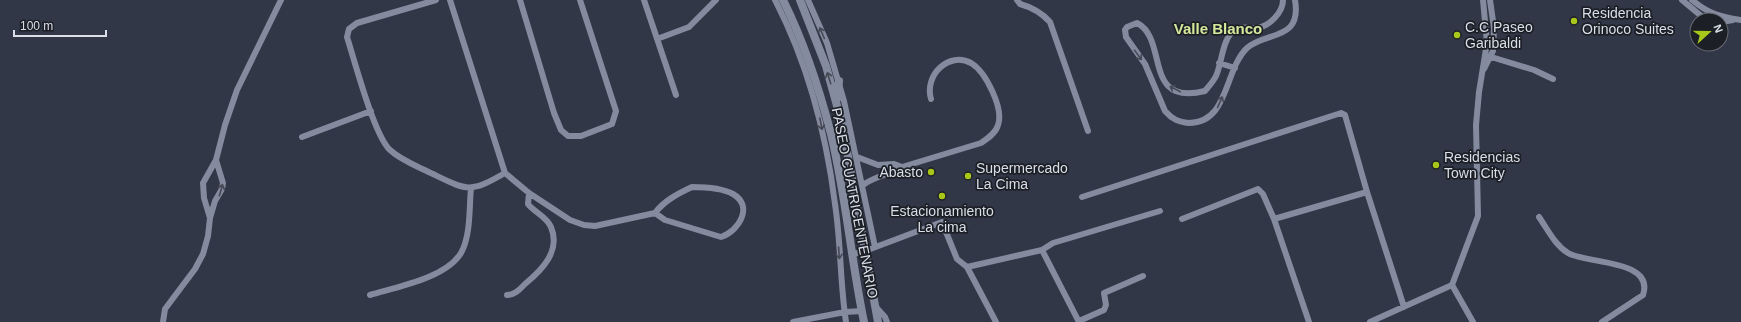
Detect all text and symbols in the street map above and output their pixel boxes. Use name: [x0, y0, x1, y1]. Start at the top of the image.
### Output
place label: Residencia Orinoco Suites: [1582, 5, 1674, 37]
scale bar: [14, 12, 106, 38]
north arrow: [1689, 12, 1729, 52]
marker: Residencia Orinoco Suites: [1569, 16, 1579, 26]
text: 100 m: [20, 19, 53, 33]
place label: C.C Paseo Garibaldi: [1465, 19, 1533, 51]
district label: Valle Blanco: [1174, 20, 1262, 37]
text: N: [1711, 23, 1725, 34]
one-way arrow: [818, 27, 825, 39]
marker: C.C Paseo Garibaldi: [1452, 30, 1462, 40]
one-way arrow: [1134, 50, 1143, 61]
one-way arrow: [825, 72, 832, 85]
one-way arrow: [1169, 85, 1181, 92]
one-way arrow: [1217, 96, 1224, 108]
street label: PASEO CUATRICENTENARIO: [829, 106, 881, 300]
one-way arrow: [817, 118, 825, 131]
place label: Residencias Town City: [1444, 149, 1520, 181]
place label: Supermercado La Cima: [976, 160, 1068, 192]
marker: Residencias Town City: [1431, 160, 1441, 170]
place label: Abasto: [879, 164, 923, 180]
marker: Abasto: [926, 167, 936, 177]
marker: Supermercado La Cima: [963, 171, 973, 181]
one-way arrow: [218, 183, 225, 196]
marker: Estacionamiento La cima: [937, 191, 947, 201]
place label: Estacionamiento La cima: [890, 203, 994, 235]
one-way arrow: [835, 246, 842, 259]

